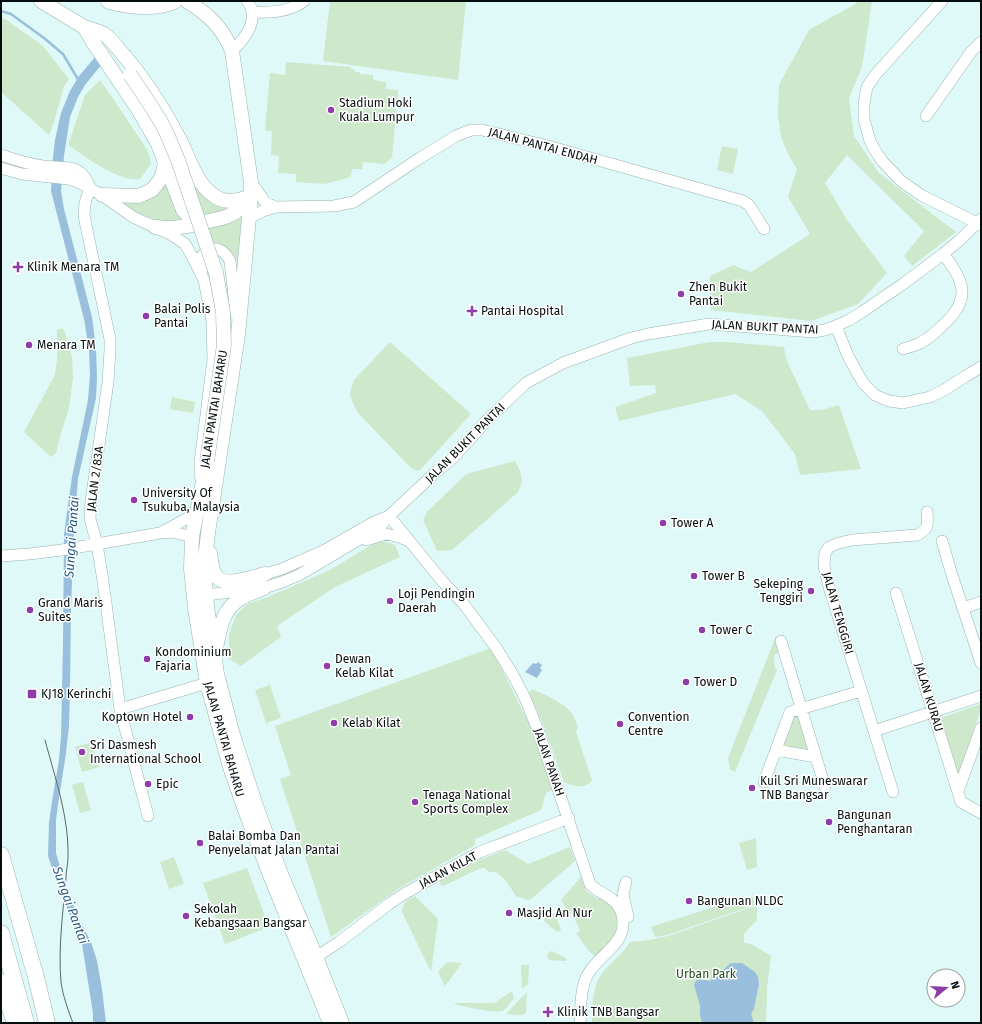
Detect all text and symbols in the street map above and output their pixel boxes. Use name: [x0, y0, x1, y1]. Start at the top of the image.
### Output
place label: Stadium Hoki Kuala Lumpur: [339, 96, 415, 124]
marker: Stadium Hoki Kuala Lumpur: [326, 105, 336, 115]
street label: JALAN PANTAI ENDAH: [487, 125, 599, 167]
place label: Klinik Menara TM: [27, 260, 119, 274]
marker: Klinik Menara TM: [12, 261, 24, 273]
place label: Zhen Bukit Pantai: [689, 280, 748, 308]
marker: Zhen Bukit Pantai: [676, 289, 686, 299]
place label: Balai Polis Pantai: [154, 302, 211, 330]
place label: Pantai Hospital: [481, 304, 564, 318]
marker: Pantai Hospital: [466, 305, 478, 317]
marker: Balai Polis Pantai: [141, 311, 151, 321]
street label: JALAN BUKIT PANTAI: [711, 317, 819, 337]
place label: Menara TM: [37, 338, 96, 352]
marker: Menara TM: [24, 340, 34, 350]
street label: JALAN PANTAI BAHARU: [198, 349, 230, 469]
street label: JALAN BUKIT PANTAI: [422, 400, 508, 486]
street label: JALAN 2/83A: [84, 445, 106, 513]
place label: University Of Tsukuba, Malaysia: [142, 486, 240, 514]
marker: University Of Tsukuba, Malaysia: [129, 495, 139, 505]
water label: Sungai Pantai: [61, 496, 82, 579]
place label: Tower A: [671, 516, 714, 530]
marker: Tower A: [658, 518, 668, 528]
place label: Tower B: [702, 569, 745, 583]
street label: JALAN TENGGIRI: [820, 570, 856, 656]
marker: Tower B: [689, 571, 699, 581]
place label: Sekeping Tenggiri: [754, 577, 804, 605]
marker: Sekeping Tenggiri: [806, 586, 816, 596]
place label: Loji Pendingin Daerah: [398, 587, 475, 615]
place label: Grand Maris Suites: [38, 596, 104, 624]
marker: Loji Pendingin Daerah: [385, 596, 395, 606]
marker: Grand Maris Suites: [25, 605, 35, 615]
place label: Tower C: [710, 623, 753, 637]
marker: Tower C: [697, 625, 707, 635]
place label: Kondominium Fajaria: [155, 645, 231, 673]
place label: Dewan Kelab Kilat: [335, 652, 394, 680]
marker: Kondominium Fajaria: [142, 654, 152, 664]
marker: Dewan Kelab Kilat: [322, 661, 332, 671]
street label: JALAN KURAU: [912, 661, 946, 733]
place label: Tower D: [694, 675, 738, 689]
marker: Tower D: [681, 677, 691, 687]
street label: JALAN PANTAI BAHARU: [201, 680, 247, 798]
place label: KJ18 Kerinchi: [41, 687, 111, 701]
marker: KJ18 Kerinchi: [26, 688, 38, 700]
place label: Koptown Hotel: [102, 710, 182, 724]
place label: Convention Centre: [628, 710, 690, 738]
marker: Koptown Hotel: [185, 712, 195, 722]
place label: Kelab Kilat: [342, 716, 401, 730]
marker: Kelab Kilat: [329, 718, 339, 728]
marker: Convention Centre: [615, 719, 625, 729]
street label: JALAN PANAH: [531, 726, 567, 798]
place label: Sri Dasmesh International School: [90, 738, 202, 766]
marker: Sri Dasmesh International School: [77, 747, 87, 757]
place label: Kuil Sri Muneswarar TNB Bangsar: [760, 774, 868, 802]
place label: Epic: [156, 777, 179, 791]
marker: Epic: [143, 779, 153, 789]
marker: Kuil Sri Muneswarar TNB Bangsar: [747, 783, 757, 793]
place label: Tenaga National Sports Complex: [423, 788, 511, 816]
marker: Tenaga National Sports Complex: [410, 797, 420, 807]
place label: Bangunan Penghantaran: [837, 808, 913, 836]
marker: Bangunan Penghantaran: [824, 817, 834, 827]
place label: Balai Bomba Dan Penyelamat Jalan Pantai: [208, 829, 339, 857]
marker: Balai Bomba Dan Penyelamat Jalan Pantai: [195, 838, 205, 848]
street label: JALAN KILAT: [417, 848, 480, 891]
water label: Sungai Pantai: [49, 863, 92, 946]
place label: Bangunan NLDC: [697, 894, 784, 908]
marker: Bangunan NLDC: [684, 896, 694, 906]
place label: Sekolah Kebangsaan Bangsar: [194, 902, 307, 930]
place label: Masjid An Nur: [517, 906, 593, 920]
marker: Masjid An Nur: [504, 908, 514, 918]
marker: Sekolah Kebangsaan Bangsar: [181, 911, 191, 921]
park label: Urban Park: [676, 967, 737, 981]
north arrow: [926, 968, 966, 1008]
text: N: [948, 980, 962, 991]
place label: Klinik TNB Bangsar: [557, 1005, 660, 1019]
marker: Klinik TNB Bangsar: [542, 1006, 554, 1018]

